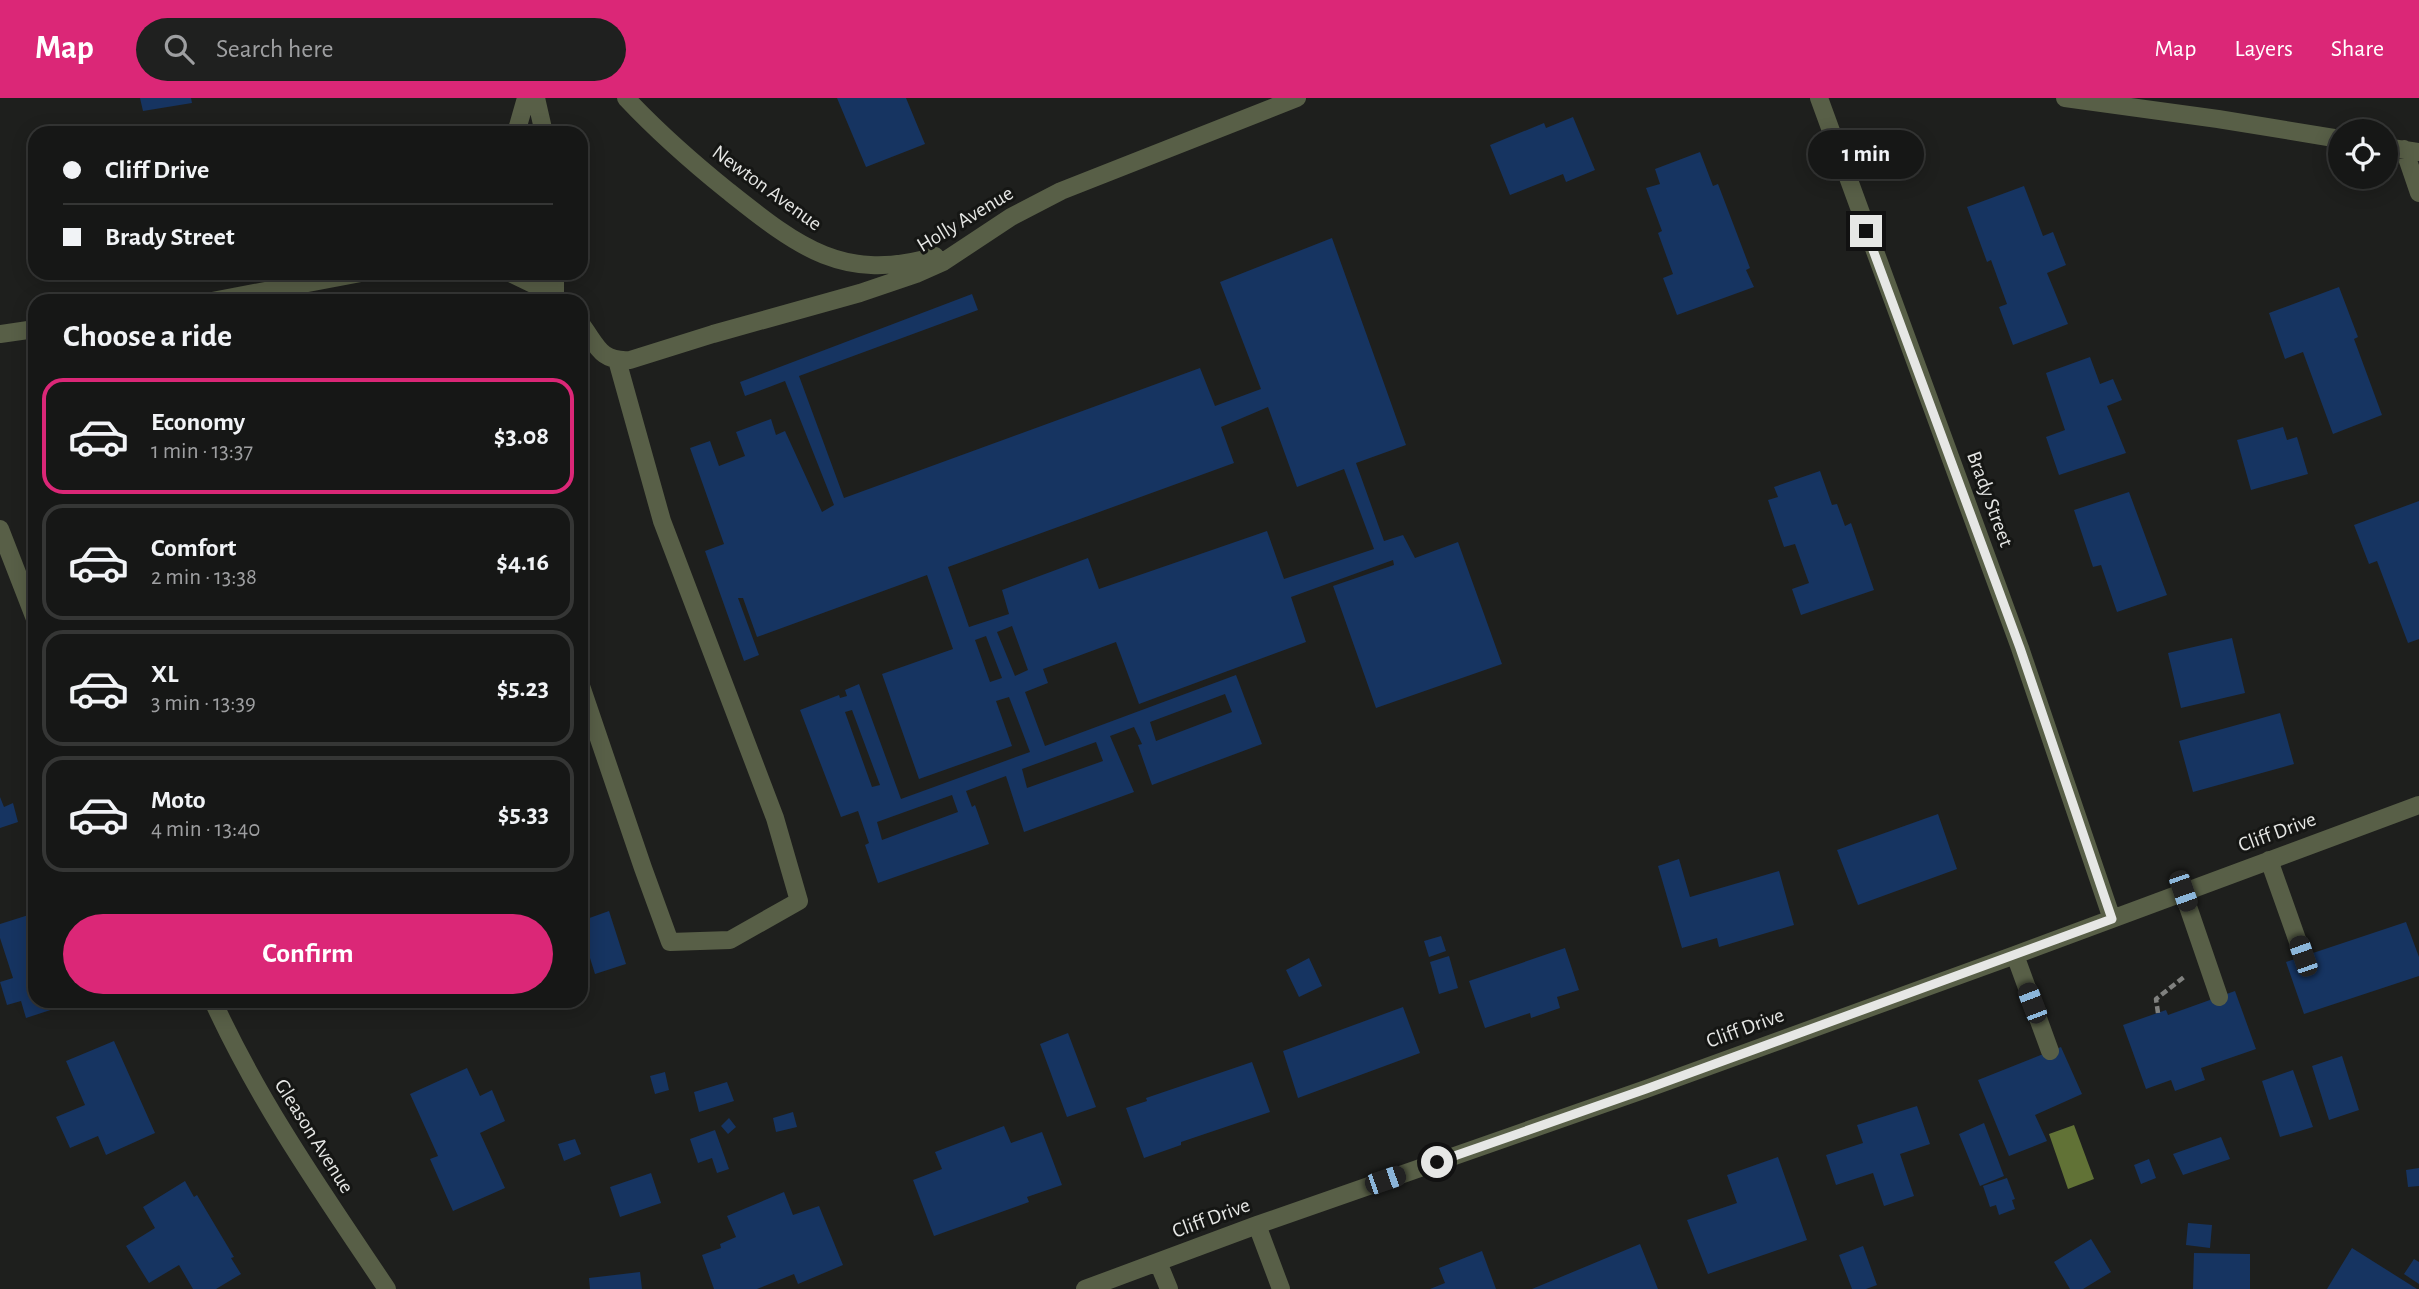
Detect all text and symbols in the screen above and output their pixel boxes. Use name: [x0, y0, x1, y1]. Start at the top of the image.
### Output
search box: [136, 18, 626, 81]
icon: search: [160, 30, 198, 68]
text: Map: [35, 32, 94, 65]
text: Search here: [216, 36, 334, 62]
text: Map: [2154, 37, 2196, 61]
text: Layers: [2234, 37, 2293, 61]
text: Share: [2331, 37, 2384, 61]
map controls: [2328, 119, 2398, 189]
button: locate: [2328, 119, 2398, 189]
callout: 1 min: [1808, 130, 1924, 178]
street label: Newton Avenue: [708, 141, 826, 235]
text: 1 min: [1842, 143, 1890, 166]
text: Cliff Drive: [105, 157, 209, 183]
street label: Holly Avenue: [913, 182, 1017, 256]
route end: [1850, 215, 1882, 247]
text: Brady Street: [105, 224, 235, 250]
text: Choose a ride: [63, 320, 232, 352]
icon: car: [67, 405, 130, 468]
text: Economy: [151, 409, 245, 435]
text: $3.08: [494, 423, 549, 449]
text: 1 min · 13:37: [151, 440, 253, 463]
street label: Brady Street: [1963, 448, 2017, 550]
icon: car: [67, 531, 130, 594]
text: Comfort: [151, 535, 236, 561]
text: $4.16: [496, 549, 549, 575]
text: 2 min · 13:38: [151, 566, 257, 589]
icon: car: [67, 657, 130, 720]
text: XL: [151, 661, 178, 687]
text: $5.23: [497, 675, 549, 701]
text: 3 min · 13:39: [151, 692, 256, 715]
icon: car: [67, 783, 130, 846]
text: Moto: [151, 787, 206, 813]
text: $5.33: [498, 801, 549, 827]
street label: Cliff Drive: [2235, 808, 2319, 856]
text: 4 min · 13:40: [151, 818, 260, 841]
car: [2167, 868, 2200, 914]
button: Confirm: [63, 914, 553, 994]
car: [2287, 933, 2320, 979]
car: [2015, 980, 2050, 1026]
street label: Cliff Drive: [1703, 1004, 1787, 1052]
street label: Gleason Avenue: [271, 1075, 357, 1197]
route start: [1421, 1146, 1453, 1178]
car: [1362, 1163, 1409, 1197]
street label: Cliff Drive: [1169, 1194, 1253, 1242]

